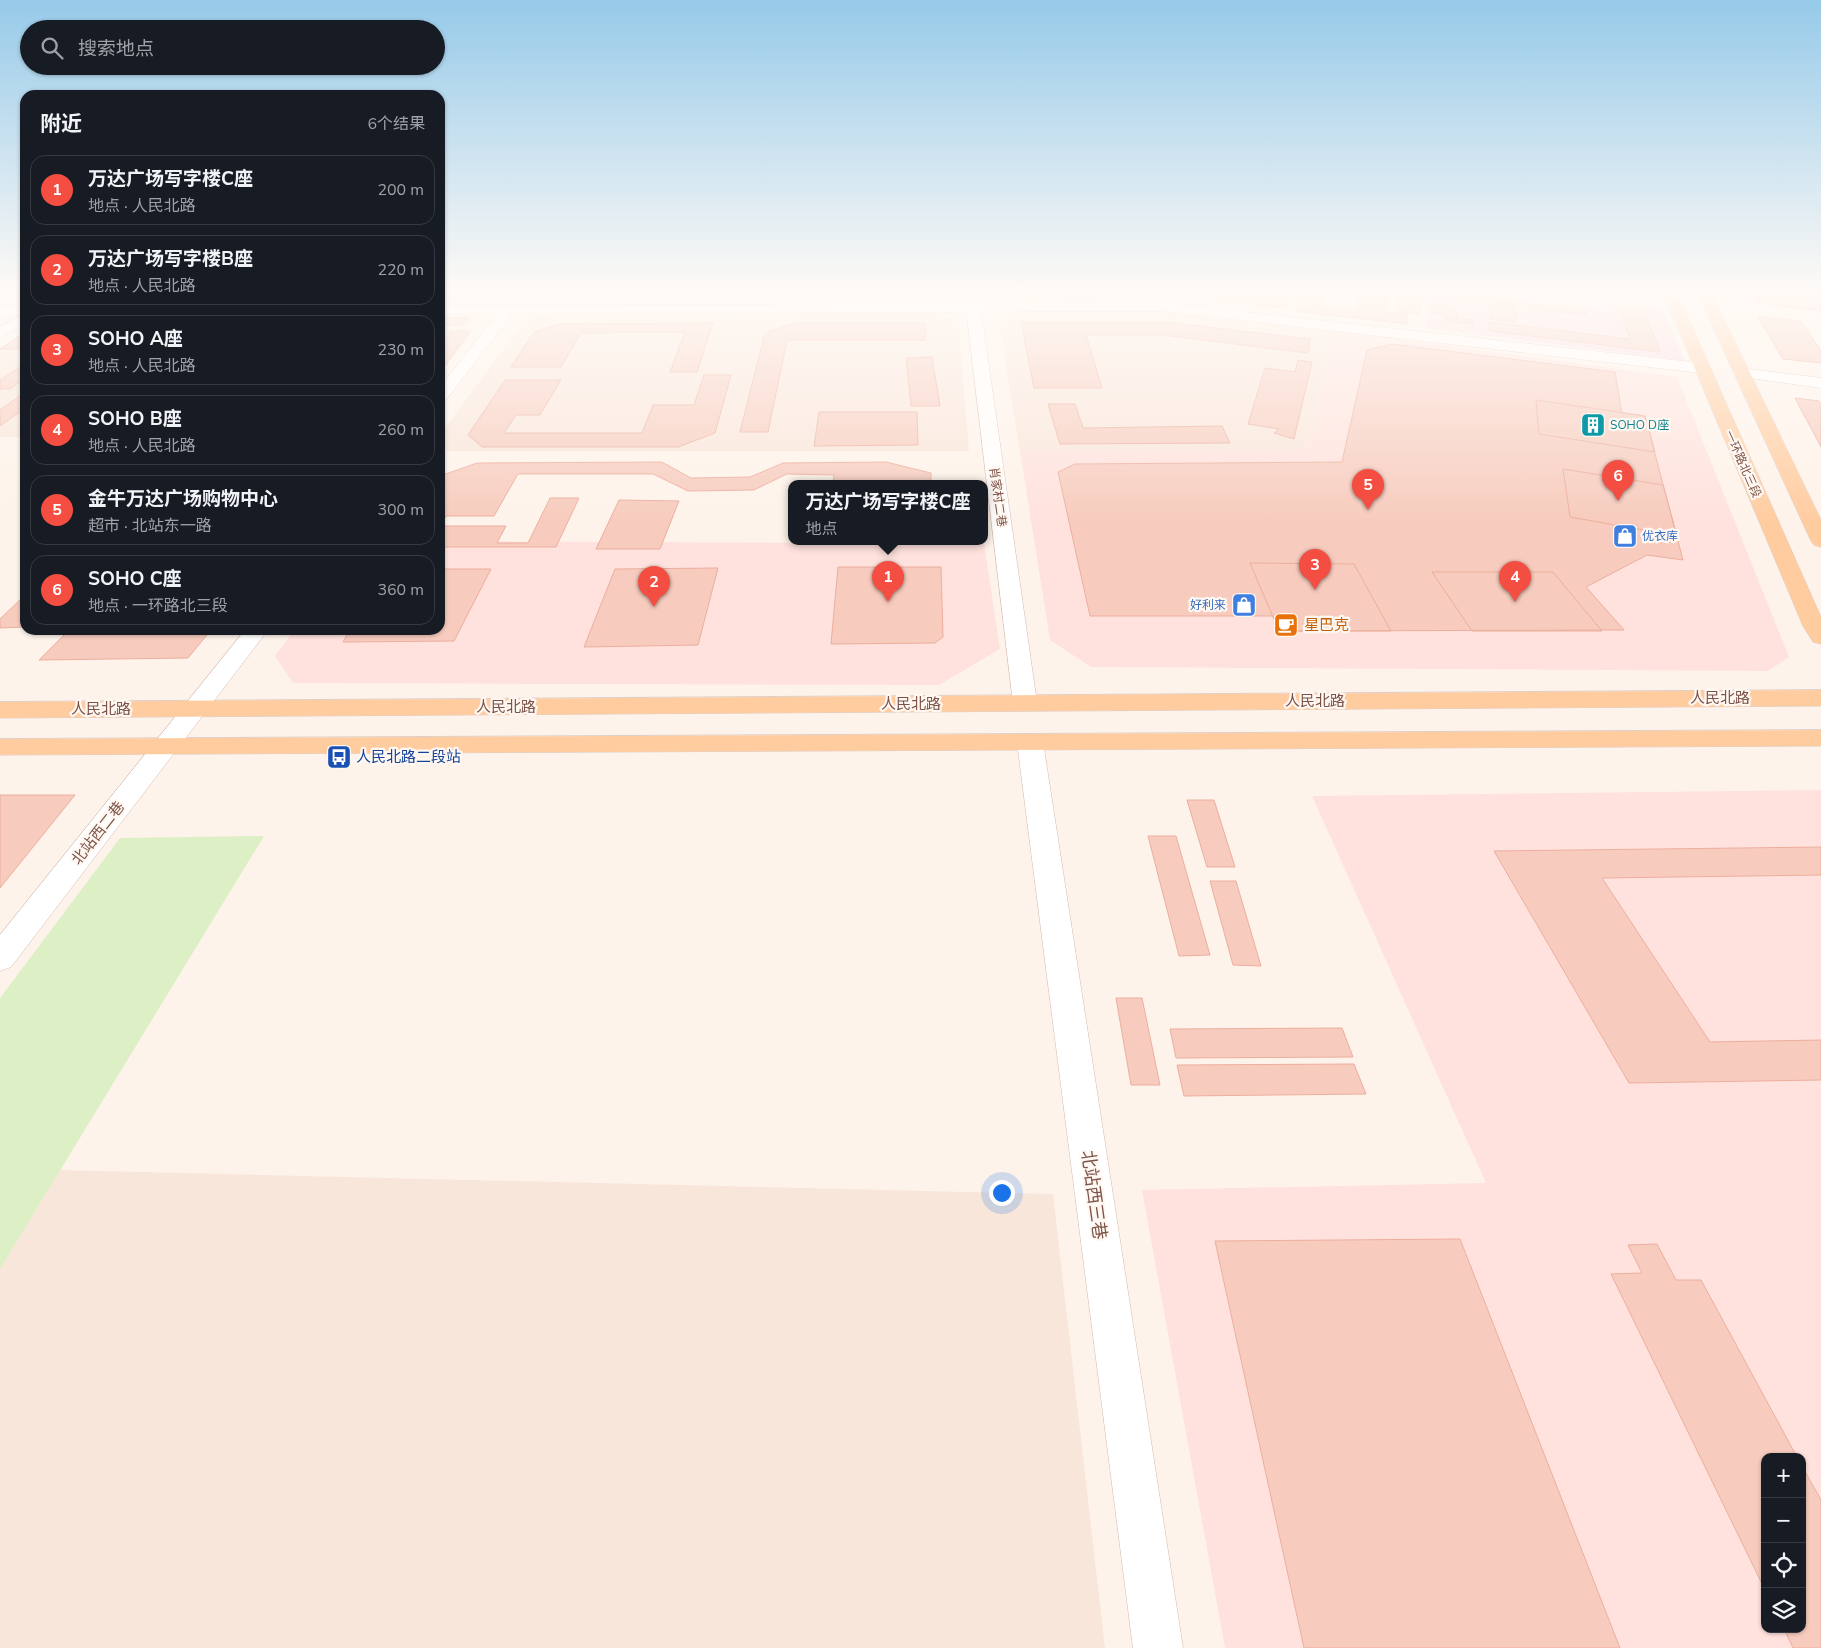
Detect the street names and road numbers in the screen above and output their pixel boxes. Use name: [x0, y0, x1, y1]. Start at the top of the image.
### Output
street label: 一环路北三段: [1721, 428, 1765, 500]
street label: 肖家村二巷: [986, 466, 1010, 528]
street label: 人民北路: [1690, 688, 1750, 708]
street label: 人民北路: [1285, 691, 1345, 711]
street label: 人民北路: [881, 694, 941, 714]
street label: 人民北路: [476, 697, 536, 717]
street label: 人民北路: [71, 699, 131, 719]
street label: 北站西二巷: [67, 797, 129, 869]
street label: 北站西三巷: [1076, 1149, 1112, 1241]

